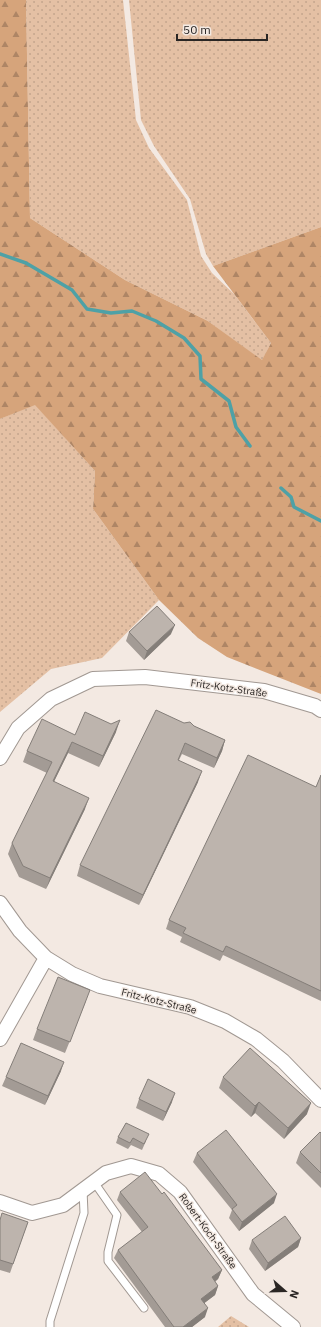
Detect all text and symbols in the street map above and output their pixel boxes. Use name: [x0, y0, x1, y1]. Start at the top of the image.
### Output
scale bar: [177, 16, 267, 42]
text: 50 m: [183, 22, 211, 37]
street label: Fritz-Kotz-Straße: [190, 676, 269, 700]
street label: Fritz-Kotz-Straße: [120, 985, 198, 1017]
street label: Robert-Koch-Straße: [176, 1191, 240, 1272]
north arrow: [265, 1271, 305, 1311]
text: N: [286, 1288, 302, 1301]

